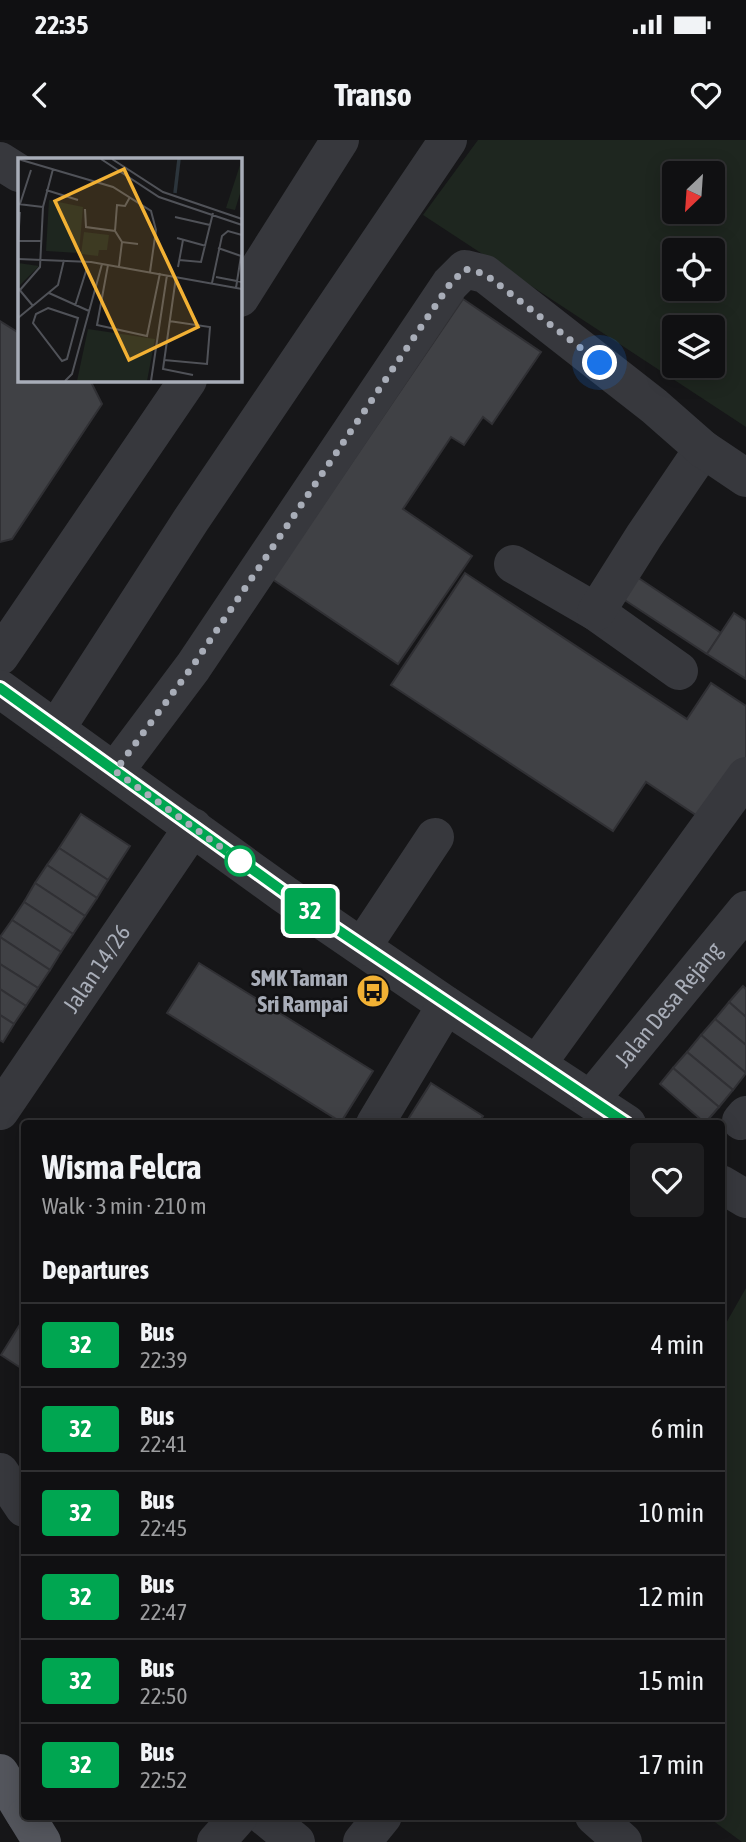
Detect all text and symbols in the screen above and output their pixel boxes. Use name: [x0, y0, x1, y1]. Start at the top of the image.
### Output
text: 22:35: [35, 10, 89, 40]
icon: back: [21, 76, 59, 114]
text: Transo: [334, 76, 412, 113]
icon: heart: [687, 76, 725, 114]
inset map: [18, 158, 242, 382]
north arrow: [662, 161, 724, 224]
map controls: [662, 161, 725, 378]
button: locate: [662, 238, 725, 301]
button: layers: [662, 315, 725, 378]
your location: [582, 345, 617, 380]
unlabelled marker: [225, 846, 255, 876]
line badge: 32: [278, 888, 342, 934]
text: 32: [299, 897, 321, 924]
street label: Jalan 14/26: [58, 920, 136, 1017]
street label: Jalan Desa Rejang: [610, 937, 727, 1072]
place label: SMK Taman Sri Rampai: [251, 965, 348, 1017]
bus stop icon: SMK Taman Sri Rampai: [354, 972, 392, 1010]
button: heart: [630, 1143, 704, 1217]
text: Wisma Felcra: [42, 1148, 201, 1186]
text: Walk · 3 min · 210 m: [42, 1193, 206, 1219]
text: Departures: [42, 1255, 149, 1285]
text: Bus: [140, 1317, 174, 1347]
text: 4 min: [651, 1330, 704, 1360]
text: 32: [69, 1331, 92, 1358]
text: 22:39: [140, 1347, 187, 1373]
text: Bus: [140, 1401, 174, 1431]
text: 6 min: [651, 1414, 704, 1444]
text: 32: [69, 1415, 92, 1442]
text: 22:41: [140, 1431, 187, 1457]
text: Bus: [140, 1485, 174, 1515]
text: 10 min: [639, 1498, 704, 1528]
text: 32: [69, 1499, 92, 1526]
text: 22:45: [140, 1515, 187, 1541]
text: Bus: [140, 1569, 174, 1599]
text: 12 min: [639, 1582, 704, 1612]
text: 32: [69, 1583, 92, 1610]
text: 22:47: [140, 1599, 187, 1625]
text: Bus: [140, 1653, 174, 1683]
text: 15 min: [639, 1666, 704, 1696]
text: 32: [69, 1667, 92, 1694]
text: 22:50: [140, 1683, 187, 1709]
text: Bus: [140, 1737, 174, 1767]
text: 17 min: [639, 1750, 704, 1780]
text: 32: [69, 1751, 92, 1778]
text: 22:52: [140, 1767, 187, 1793]

